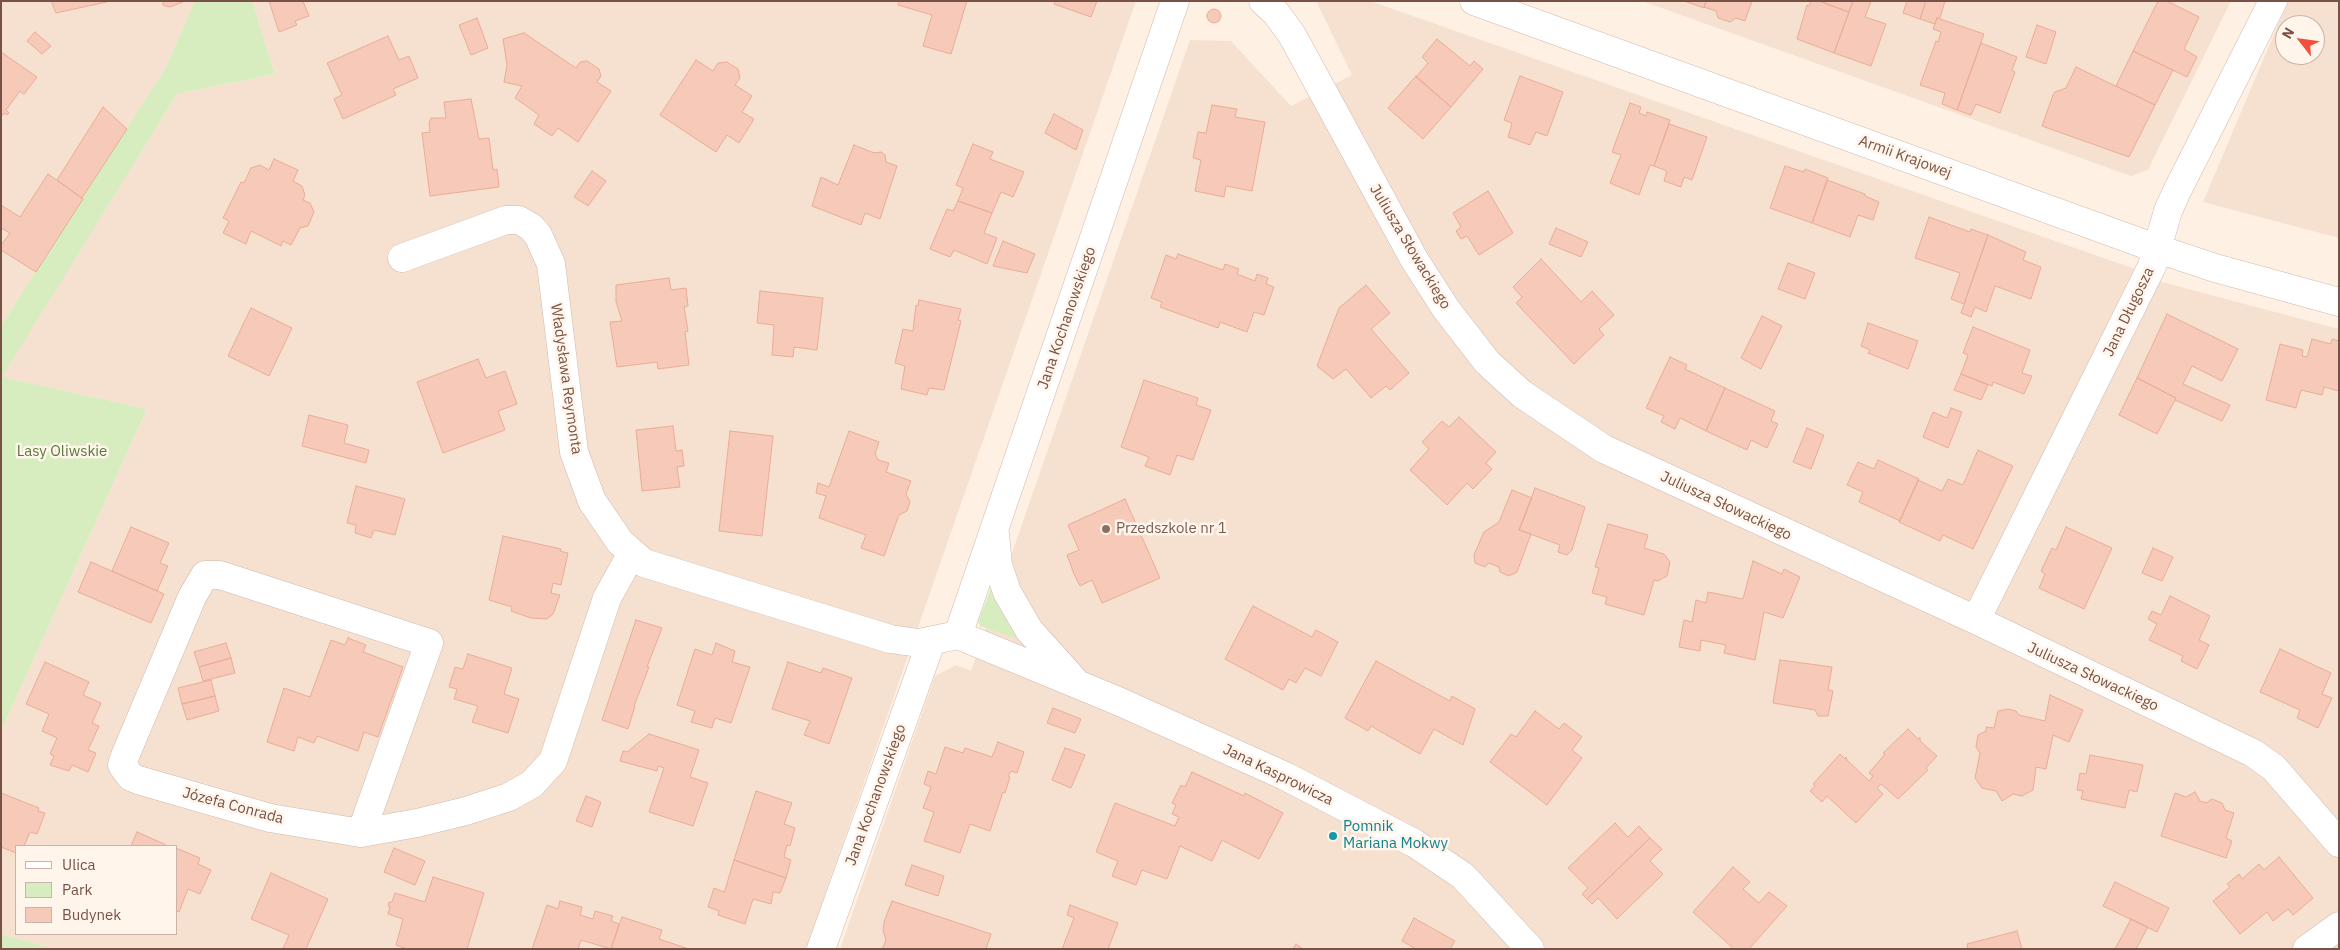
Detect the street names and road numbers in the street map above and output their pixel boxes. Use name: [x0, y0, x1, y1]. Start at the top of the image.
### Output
street label: Armii Krajowej: [1856, 132, 1954, 182]
street label: Juliusza Słowackiego: [1366, 181, 1454, 313]
street label: Jana Kochanowskiego: [1034, 245, 1100, 391]
street label: Jana Długosza: [2100, 265, 2158, 359]
street label: Władysława Reymonta: [546, 302, 586, 456]
street label: Juliusza Słowackiego: [1658, 468, 1794, 544]
street label: Juliusza Słowackiego: [2025, 639, 2161, 715]
street label: Jana Kochanowskiego: [842, 722, 910, 868]
street label: Jana Kasprowicza: [1220, 740, 1336, 810]
street label: Józefa Conrada: [181, 784, 285, 828]

